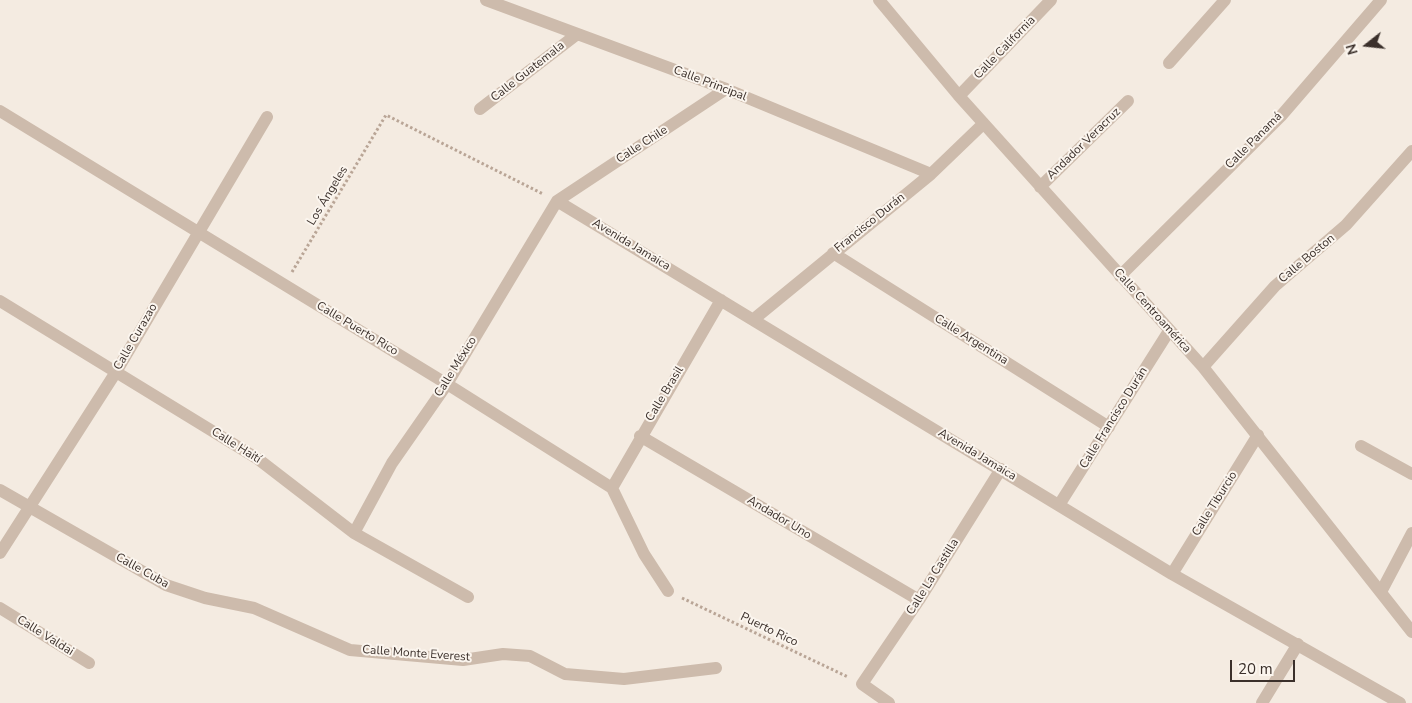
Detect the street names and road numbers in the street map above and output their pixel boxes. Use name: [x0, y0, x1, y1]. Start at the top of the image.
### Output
street label: Calle California: [971, 13, 1039, 83]
street label: Calle Guatemala: [488, 39, 568, 105]
street label: Calle Principal: [671, 63, 749, 105]
street label: Andador Veracruz: [1044, 105, 1124, 183]
street label: Calle Panamá: [1223, 110, 1285, 172]
street label: Calle Chile: [614, 123, 670, 167]
street label: Los Ángeles: [305, 164, 351, 228]
street label: Francisco Durán: [832, 190, 908, 256]
street label: Avenida Jamaica: [589, 216, 673, 274]
street label: Calle Boston: [1276, 231, 1338, 287]
street label: Calle Centroamérica: [1110, 266, 1194, 356]
street label: Calle Puerto Rico: [314, 299, 400, 359]
street label: Calle Curazao: [111, 301, 161, 373]
street label: Calle Argentina: [932, 312, 1010, 368]
street label: Calle México: [432, 334, 480, 400]
street label: Calle Brasil: [643, 364, 687, 424]
street label: Calle Francisco Durán: [1077, 365, 1151, 471]
street label: Calle Haití: [208, 425, 264, 467]
street label: Avenida Jamaica: [935, 426, 1019, 484]
street label: Calle Tiburcio: [1189, 469, 1241, 539]
street label: Andador Uno: [744, 493, 814, 543]
street label: Calle La Castilla: [904, 536, 962, 618]
street label: Calle Cuba: [113, 550, 171, 592]
street label: Puerto Rico: [738, 610, 800, 650]
street label: Calle Valdai: [14, 613, 76, 659]
street label: Calle Monte Everest: [362, 643, 470, 665]

